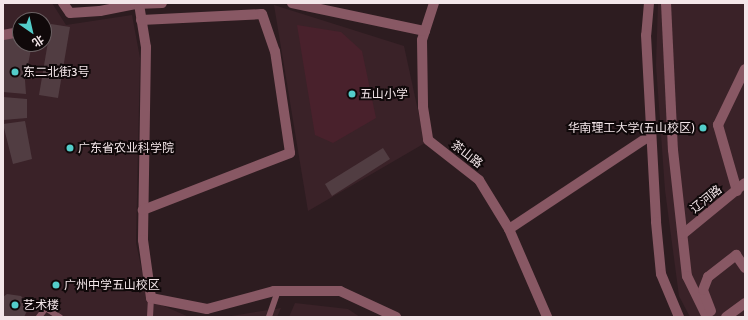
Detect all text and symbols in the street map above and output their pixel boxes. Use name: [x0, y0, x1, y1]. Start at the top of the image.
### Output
north arrow: [12, 12, 52, 52]
text: 北: [30, 32, 47, 50]
place label: 东二北街3号: [23, 65, 89, 79]
marker: 东二北街3号: [10, 67, 20, 77]
place label: 五山小学: [360, 87, 408, 101]
marker: 五山小学: [347, 89, 357, 99]
place label: 华南理工大学(五山校区): [567, 121, 695, 135]
marker: 华南理工大学(五山校区): [698, 123, 708, 133]
street label: 茶山路: [448, 137, 486, 171]
place label: 广东省农业科学院: [78, 141, 174, 155]
marker: 广东省农业科学院: [65, 143, 75, 153]
street label: 辽河路: [687, 182, 725, 216]
place label: 广州中学五山校区: [64, 278, 160, 292]
marker: 广州中学五山校区: [51, 280, 61, 290]
place label: 艺术楼: [23, 298, 59, 312]
marker: 艺术楼: [10, 300, 20, 310]

